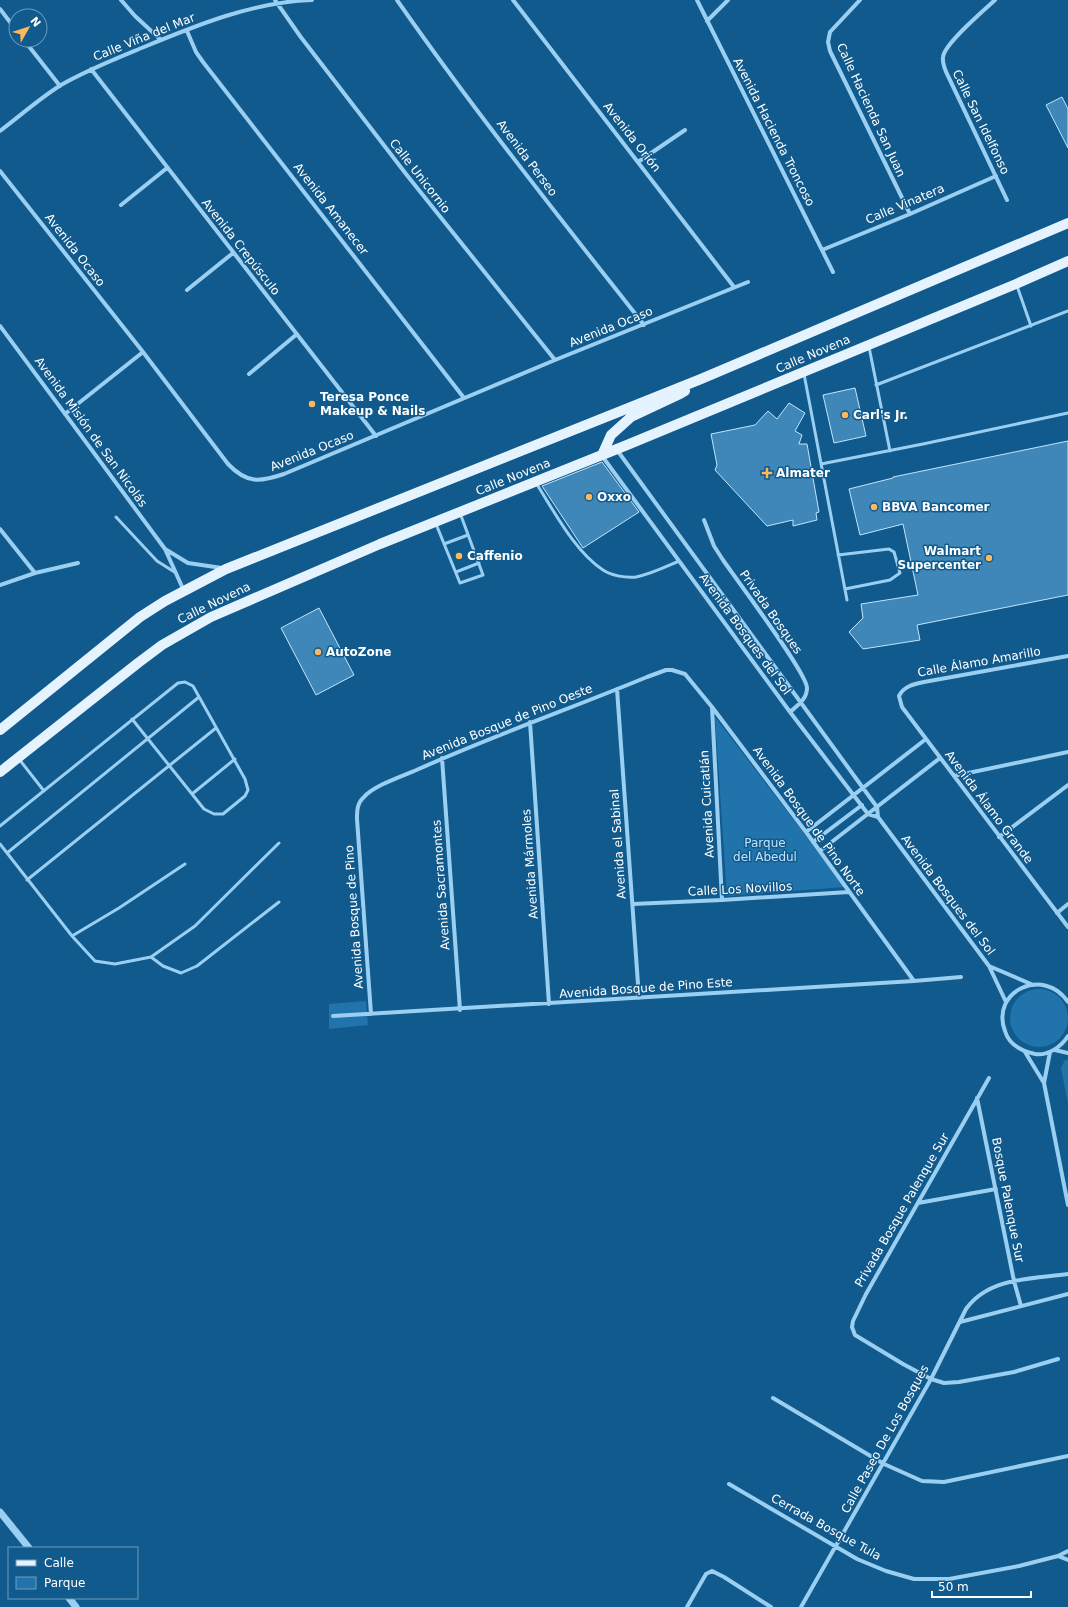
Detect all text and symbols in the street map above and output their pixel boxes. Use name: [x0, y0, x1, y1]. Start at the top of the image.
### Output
north arrow: [8, 8, 48, 48]
street label: Calle Viña del Mar: [91, 10, 197, 64]
text: N: [27, 14, 43, 30]
street label: Calle Hacienda San Juan: [834, 41, 908, 179]
street label: Avenida Hacienda Troncoso: [730, 56, 818, 208]
street label: Calle San Idelfonso: [950, 67, 1012, 177]
street label: Avenida Orión: [601, 99, 663, 175]
street label: Avenida Perseo: [494, 117, 560, 199]
street label: Calle Unicornio: [387, 136, 453, 216]
street label: Avenida Amanecer: [291, 160, 371, 258]
street label: Calle Vinatera: [864, 181, 946, 227]
street label: Avenida Crepúsculo: [199, 196, 283, 298]
street label: Avenida Ocaso: [42, 211, 108, 289]
street label: Avenida Ocaso: [567, 304, 655, 350]
street label: Calle Novena: [774, 332, 852, 376]
street label: Avenida Misión de San Nicolás: [32, 354, 150, 510]
place label: Teresa Ponce Makeup & Nails: [320, 390, 425, 418]
marker: Teresa Ponce Makeup & Nails: [307, 399, 317, 409]
place label: Carl's Jr.: [853, 408, 908, 422]
marker: Carl's Jr.: [840, 410, 850, 420]
street label: Avenida Ocaso: [268, 428, 356, 474]
street label: Calle Novena: [474, 456, 552, 498]
place label: Almater: [776, 466, 830, 480]
marker: Almater: [761, 467, 773, 479]
place label: Oxxo: [597, 490, 631, 504]
marker: Oxxo: [584, 492, 594, 502]
place label: BBVA Bancomer: [882, 500, 990, 514]
marker: BBVA Bancomer: [869, 502, 879, 512]
place label: Walmart Supercenter: [898, 544, 981, 572]
place label: Caffenio: [467, 549, 523, 563]
marker: Caffenio: [454, 551, 464, 561]
marker: Walmart Supercenter: [984, 553, 994, 563]
street label: Privada Bosques: [737, 567, 805, 657]
street label: Avenida Bosques del Sol: [696, 571, 794, 697]
street label: Calle Novena: [175, 579, 253, 627]
street label: Calle Álamo Amarillo: [916, 643, 1042, 680]
place label: AutoZone: [326, 645, 391, 659]
marker: AutoZone: [313, 647, 323, 657]
street label: Avenida Bosque de Pino Oeste: [420, 681, 594, 763]
street label: Avenida Bosque de Pino Norte: [750, 744, 868, 898]
street label: Avenida Álamo Grande: [942, 747, 1037, 866]
street label: Avenida Cuicatlán: [697, 750, 717, 858]
street label: Avenida el Sabinal: [607, 788, 629, 900]
street label: Avenida Mármoles: [519, 809, 541, 919]
street label: Avenida Sacramontes: [429, 819, 453, 951]
street label: Avenida Bosques del Sol: [898, 832, 998, 958]
park label: Parque del Abedul: [733, 836, 797, 864]
street label: Avenida Bosque de Pino: [342, 845, 366, 989]
street label: Calle Los Novillos: [687, 879, 793, 899]
street label: Avenida Bosque de Pino Este: [559, 975, 733, 1001]
street label: Privada Bosque Palenque Sur: [852, 1130, 952, 1290]
street label: Bosque Palenque Sur: [989, 1136, 1027, 1264]
street label: Calle Paseo De Los Bosques: [838, 1362, 932, 1516]
street label: Cerrada Bosque Tula: [769, 1491, 883, 1563]
legend: [8, 1547, 138, 1599]
text: Calle: [44, 1556, 74, 1570]
scale bar: [932, 1573, 1031, 1599]
text: Parque: [44, 1576, 85, 1590]
text: 50 m: [938, 1580, 969, 1594]

